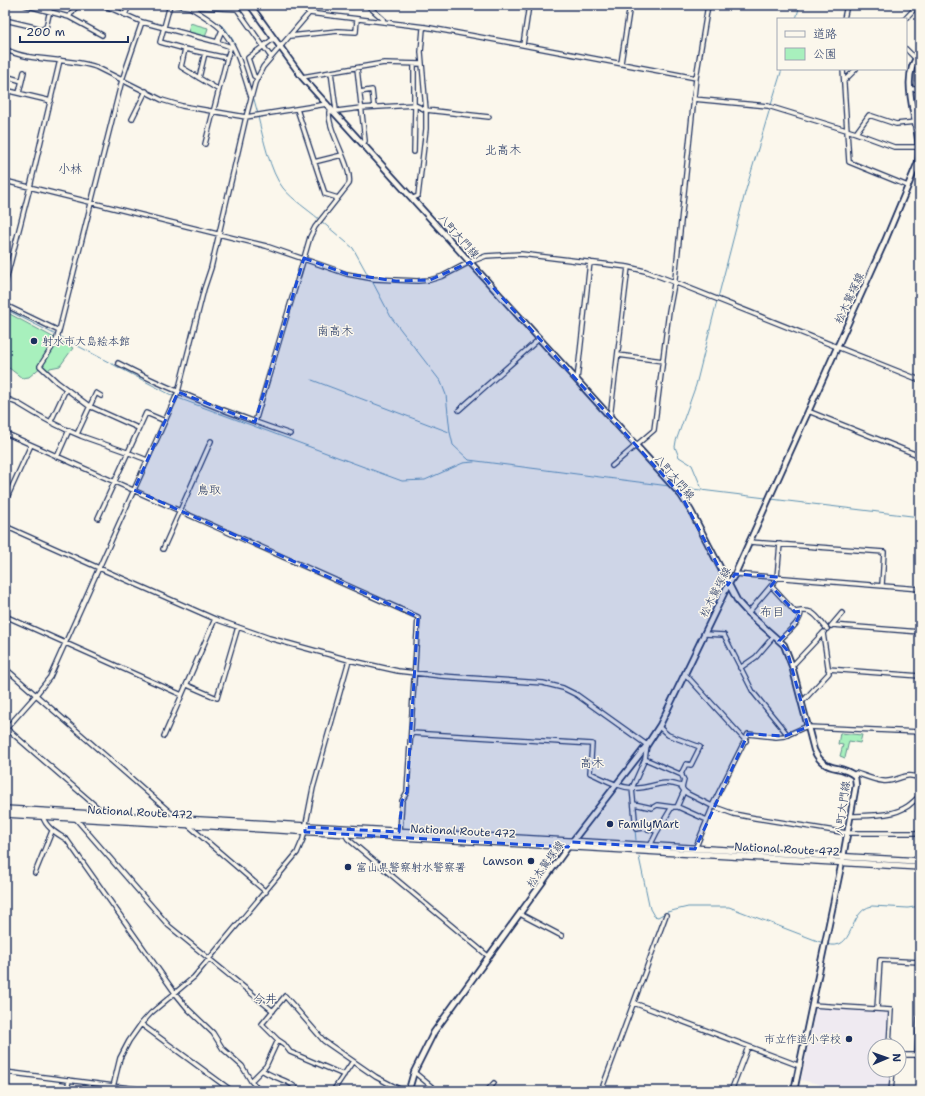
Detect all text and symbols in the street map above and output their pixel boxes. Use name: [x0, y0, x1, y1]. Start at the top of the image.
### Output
scale bar: [20, 18, 128, 44]
legend: [777, 18, 907, 70]
text: 200 m: [26, 24, 65, 40]
text: 道路: [813, 26, 837, 42]
text: 公園: [813, 46, 837, 62]
district label: 北高木: [485, 142, 521, 158]
district label: 小林: [58, 161, 82, 177]
street label: 八町大門線: [435, 211, 483, 262]
street label: 松木鷲塚線: [831, 270, 868, 326]
district label: 南高木: [317, 323, 353, 339]
place label: 射水市大島絵本館: [42, 334, 130, 349]
marker: 射水市大島絵本館: [29, 336, 39, 346]
street label: 八町大門線: [651, 451, 698, 503]
district label: 鳥取: [197, 482, 221, 498]
street label: 松木鷲塚線: [696, 564, 735, 620]
district label: 布目: [760, 604, 784, 620]
district label: 高木: [580, 755, 604, 771]
street label: 八町大門線: [831, 780, 854, 836]
street label: National Route 472: [87, 802, 193, 823]
place label: FamilyMart: [618, 817, 679, 832]
marker: FamilyMart: [605, 819, 615, 829]
street label: National Route 472: [410, 821, 516, 842]
street label: 松木鷲塚線: [523, 838, 568, 891]
street label: National Route 472: [734, 839, 840, 860]
place label: Lawson: [482, 854, 523, 869]
marker: Lawson: [526, 856, 536, 866]
place label: 富山県警察射水警察署: [356, 860, 466, 875]
marker: 富山県警察射水警察署: [343, 862, 353, 872]
district label: 今井: [253, 991, 277, 1007]
place label: 市立作道小学校: [764, 1032, 841, 1047]
marker: 市立作道小学校: [844, 1034, 854, 1044]
north arrow: [867, 1038, 907, 1078]
text: N: [889, 1053, 904, 1063]

